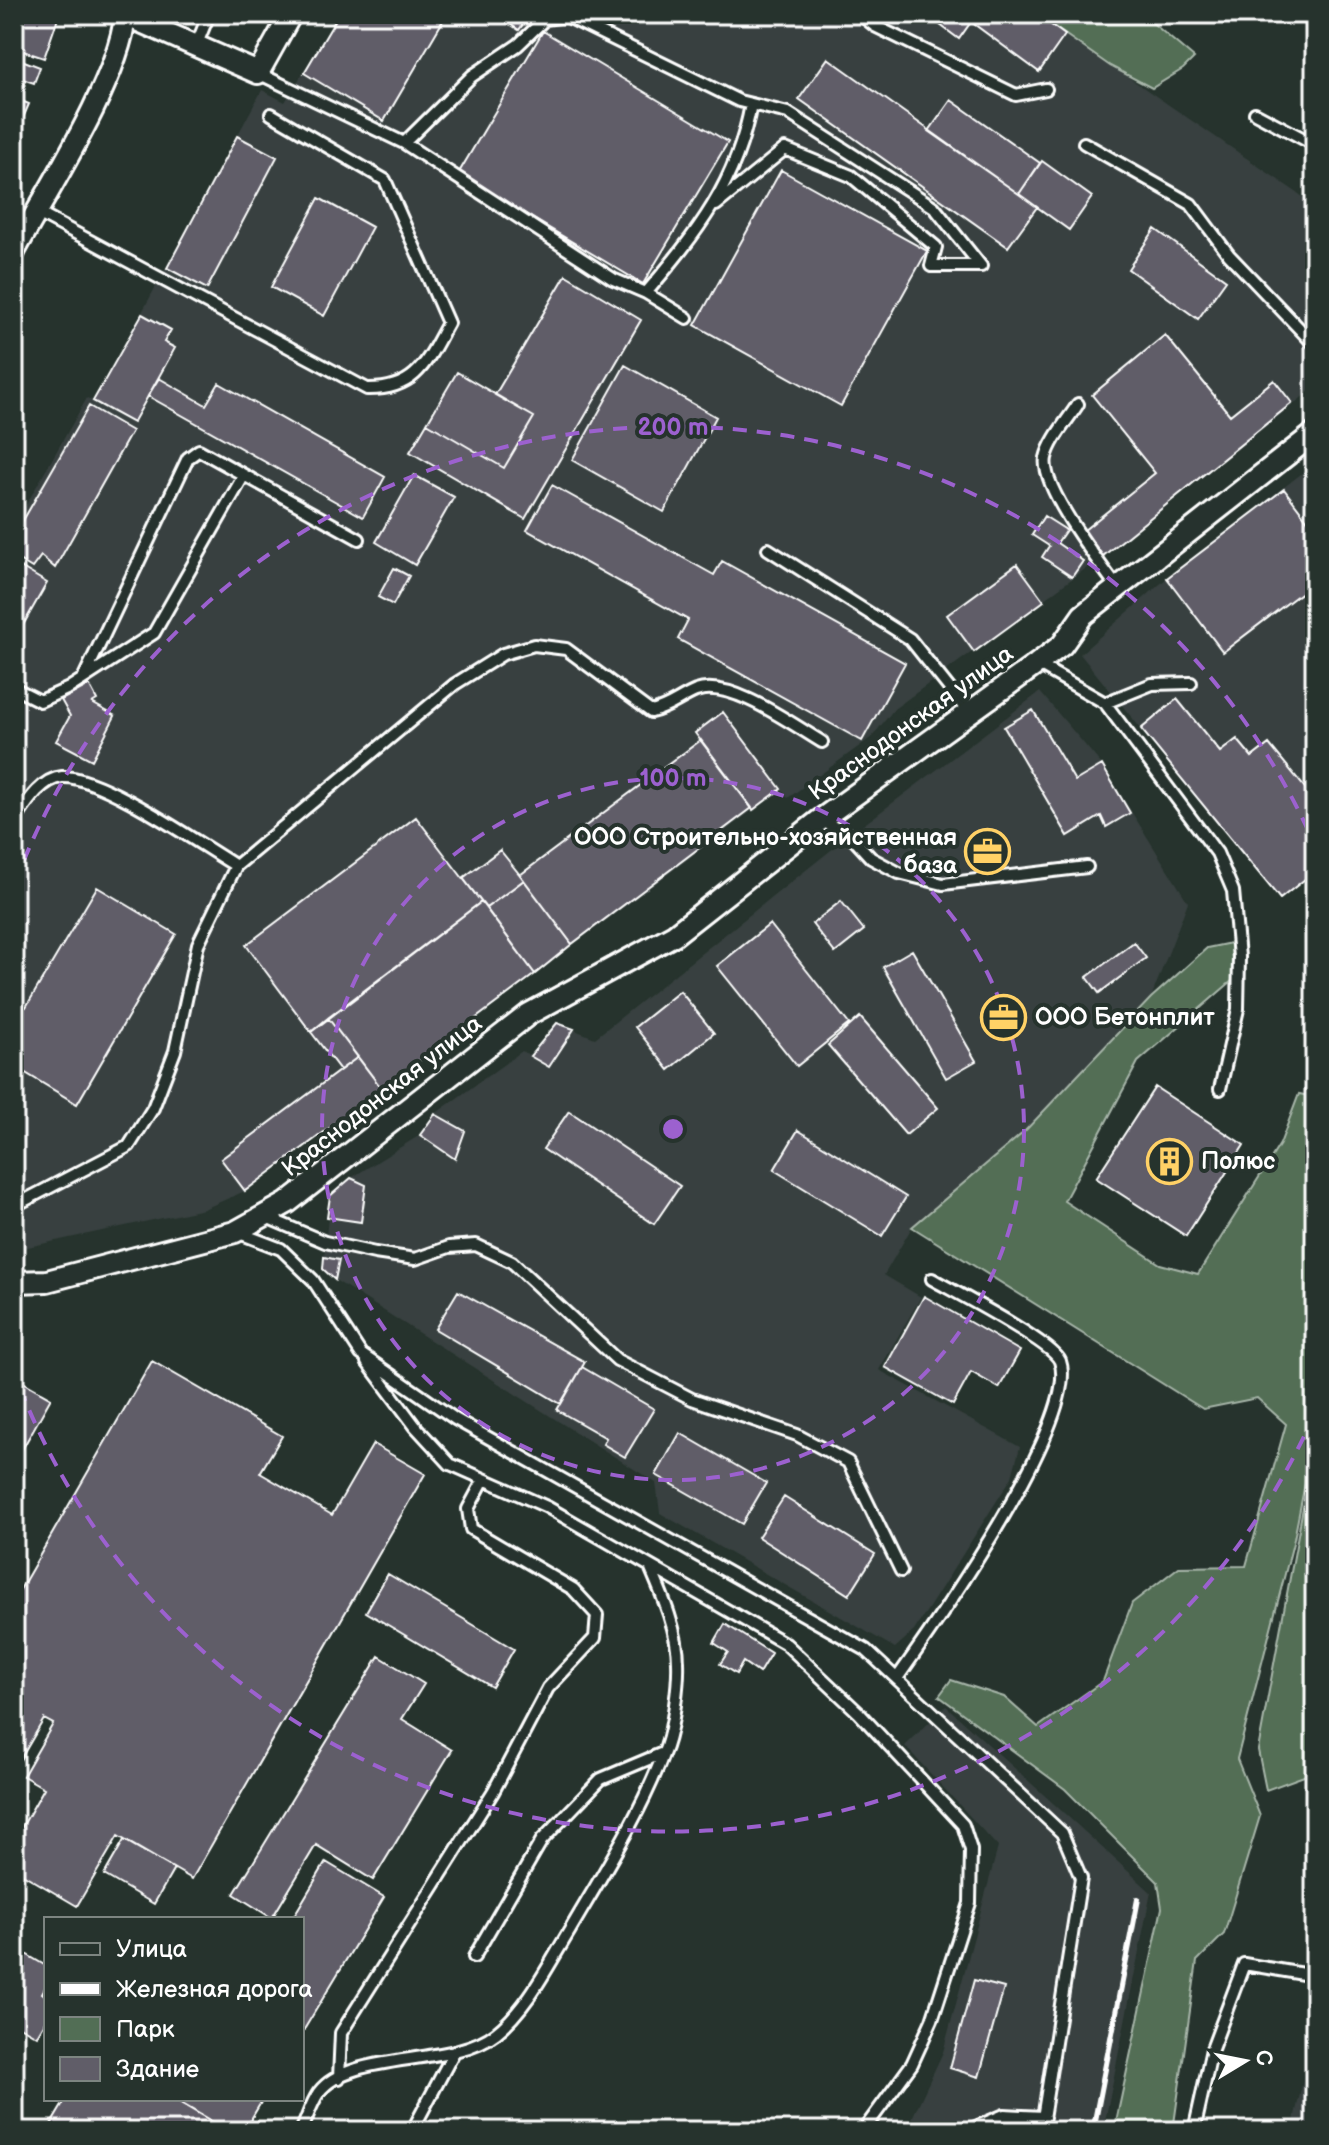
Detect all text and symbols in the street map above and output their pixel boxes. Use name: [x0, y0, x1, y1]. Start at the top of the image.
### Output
text: 200 m: [638, 413, 708, 442]
street label: Краснодонская улица: [803, 639, 1019, 807]
text: 100 m: [640, 764, 706, 793]
place label: ООО Строительно-хозяйственная база: [574, 823, 958, 880]
office icon: ООО Строительно-хозяйственная база: [964, 827, 1012, 875]
office icon: ООО Бетонплит: [980, 993, 1028, 1041]
place label: ООО Бетонплит: [1035, 1003, 1215, 1032]
street label: Краснодонская улица: [276, 1009, 488, 1183]
centre of rings: [659, 1115, 687, 1143]
building icon: Полюс: [1146, 1137, 1194, 1185]
place label: Полюс: [1201, 1147, 1275, 1176]
legend: [44, 1917, 304, 2101]
text: Улица: [116, 1935, 187, 1964]
text: Железная дорога: [116, 1975, 313, 2004]
text: Парк: [116, 2015, 175, 2044]
north arrow: [1205, 2021, 1285, 2101]
text: С: [1249, 2048, 1278, 2068]
text: Здание: [116, 2055, 199, 2084]

